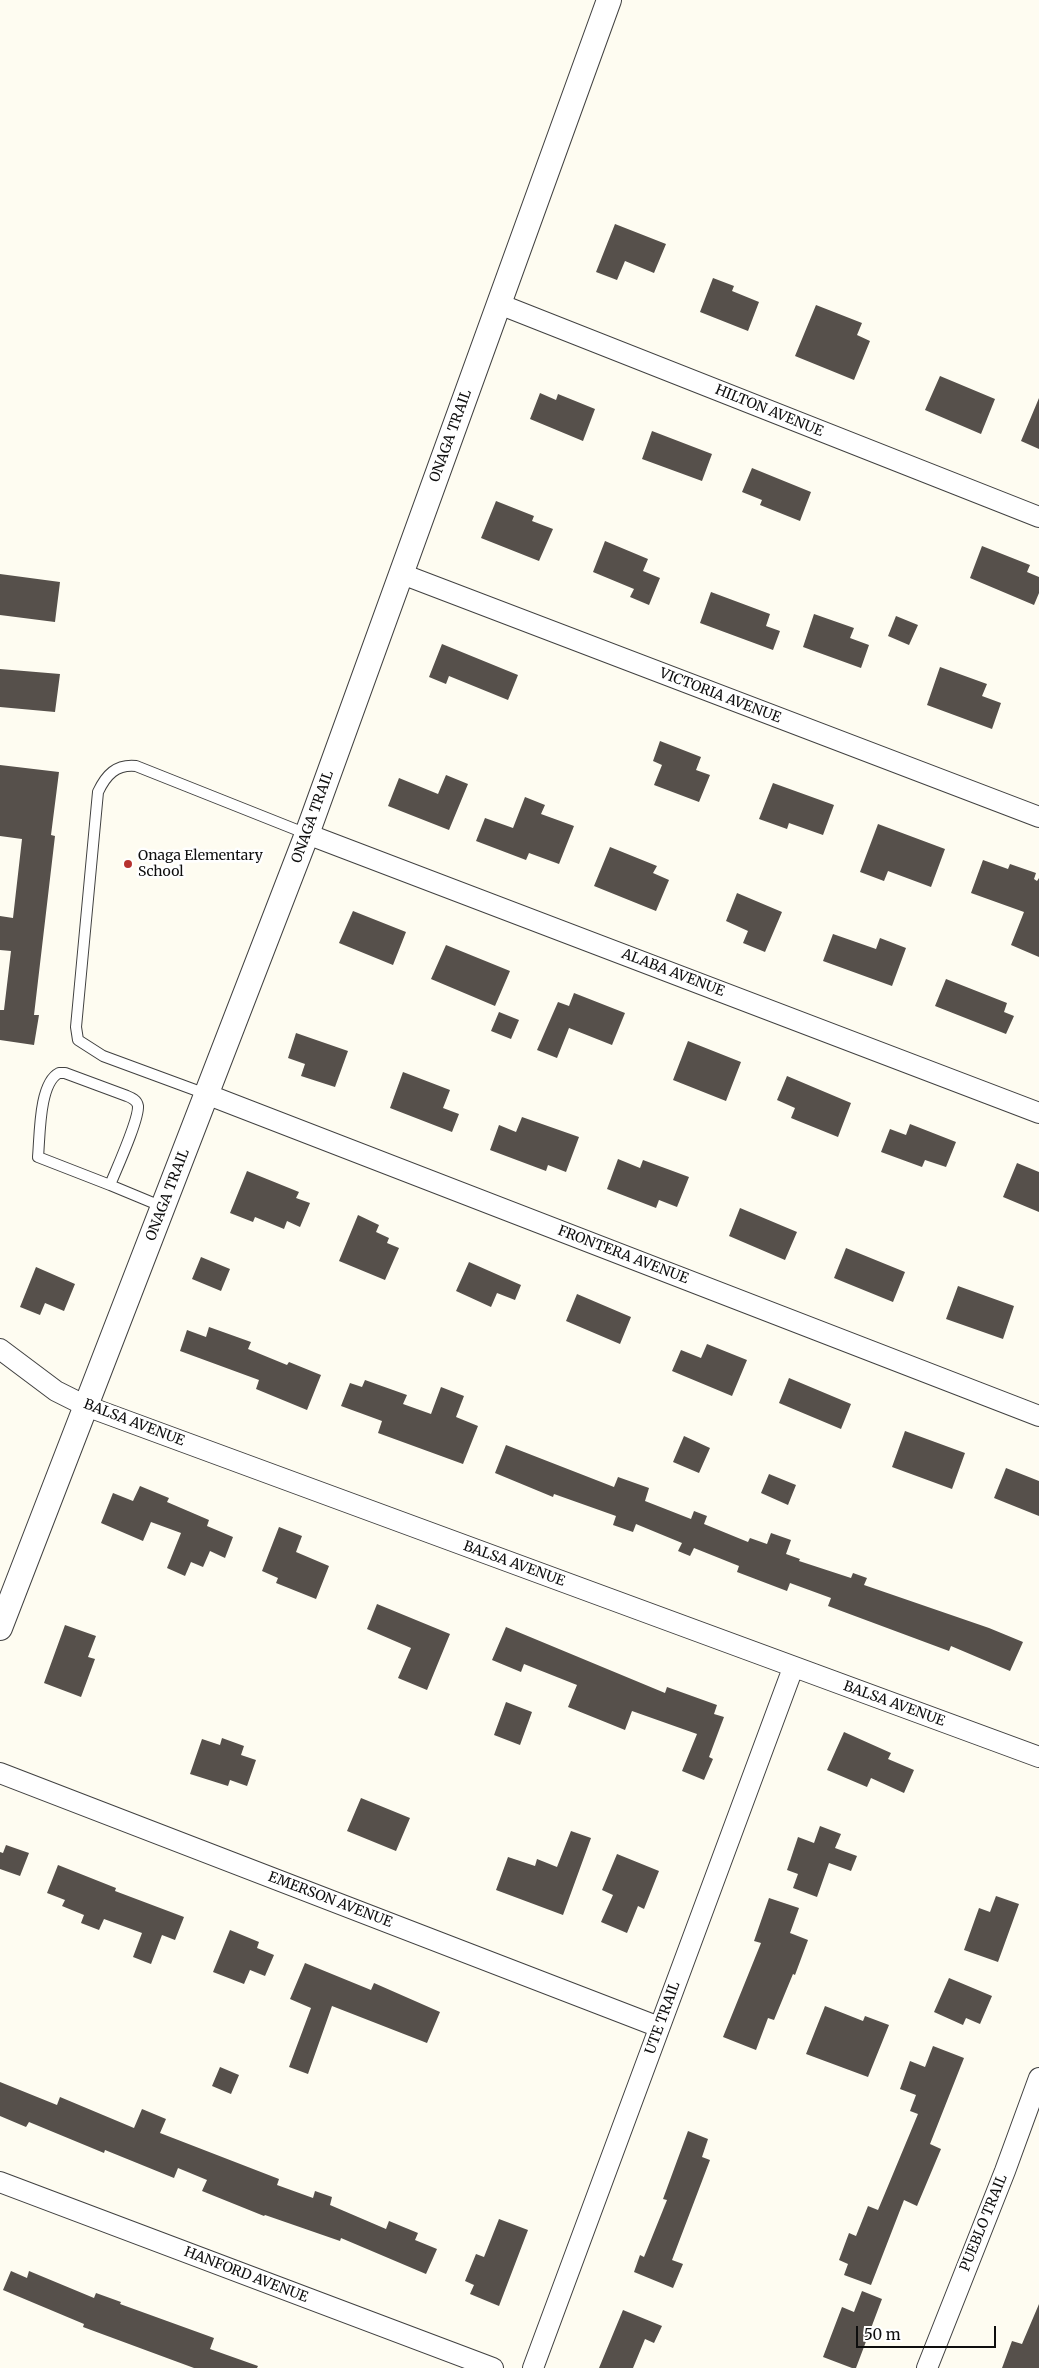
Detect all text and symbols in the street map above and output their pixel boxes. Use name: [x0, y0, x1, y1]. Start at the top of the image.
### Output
street label: HILTON AVENUE: [712, 382, 826, 440]
street label: ONAGA TRAIL: [426, 387, 476, 485]
street label: VICTORIA AVENUE: [657, 665, 783, 727]
street label: ONAGA TRAIL: [288, 768, 338, 866]
place label: Onaga Elementary School: [138, 848, 263, 880]
marker: Onaga Elementary School: [122, 858, 134, 870]
street label: ALABA AVENUE: [619, 946, 727, 1000]
street label: ONAGA TRAIL: [143, 1147, 193, 1243]
street label: FRONTERA AVENUE: [555, 1222, 691, 1288]
street label: BALSA AVENUE: [81, 1396, 187, 1450]
street label: BALSA AVENUE: [461, 1538, 567, 1590]
street label: BALSA AVENUE: [841, 1678, 947, 1730]
street label: EMERSON AVENUE: [266, 1869, 394, 1931]
street label: UTE TRAIL: [642, 1979, 684, 2057]
street label: PUEBLO TRAIL: [957, 2172, 1011, 2274]
street label: HANFORD AVENUE: [182, 2244, 310, 2306]
scale bar: [859, 2316, 999, 2348]
text: 50 m: [864, 2325, 901, 2344]

